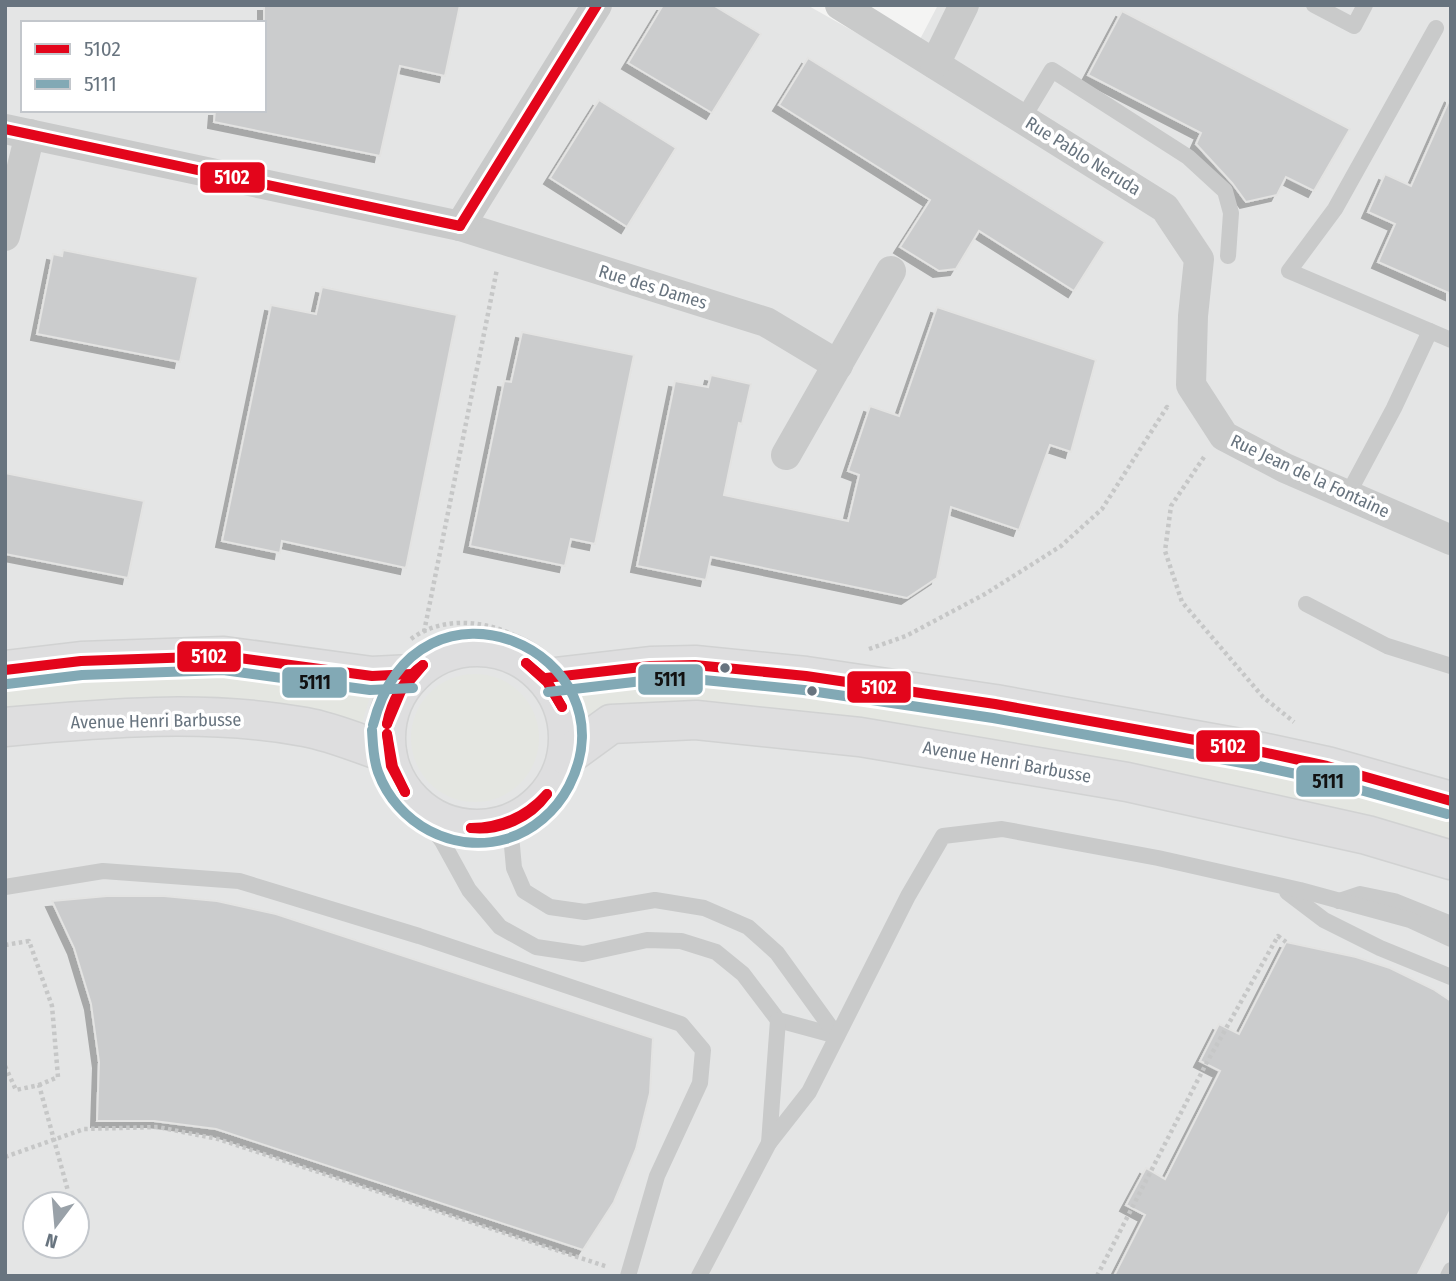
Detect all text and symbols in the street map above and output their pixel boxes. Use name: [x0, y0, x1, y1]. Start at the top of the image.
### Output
legend: [21, 21, 266, 112]
text: 5102: [84, 36, 121, 62]
text: 5111: [84, 71, 117, 97]
street label: Rue Pablo Neruda: [1021, 112, 1145, 200]
line badge: 5102: [199, 161, 266, 194]
text: 5102: [214, 166, 250, 189]
street label: Rue des Dames: [596, 260, 710, 314]
street label: Rue Jean de la Fontaine: [1227, 430, 1393, 523]
line badge: 5102: [176, 640, 242, 673]
text: 5102: [191, 645, 227, 668]
unlabelled marker: [718, 661, 732, 675]
line badge: 5111: [637, 663, 704, 696]
line badge: 5111: [281, 666, 348, 699]
text: 5111: [654, 668, 686, 691]
line badge: 5102: [846, 670, 912, 704]
text: 5111: [299, 671, 331, 694]
text: 5102: [861, 676, 897, 699]
unlabelled marker: [805, 684, 819, 698]
street label: Avenue Henri Barbusse: [70, 709, 242, 733]
line badge: 5102: [1195, 729, 1261, 763]
text: 5102: [1210, 735, 1246, 758]
street label: Avenue Henri Barbusse: [921, 736, 1093, 788]
line badge: 5111: [1295, 764, 1361, 798]
text: 5111: [1312, 770, 1344, 793]
north arrow: [21, 1190, 91, 1260]
text: N: [43, 1228, 60, 1253]

